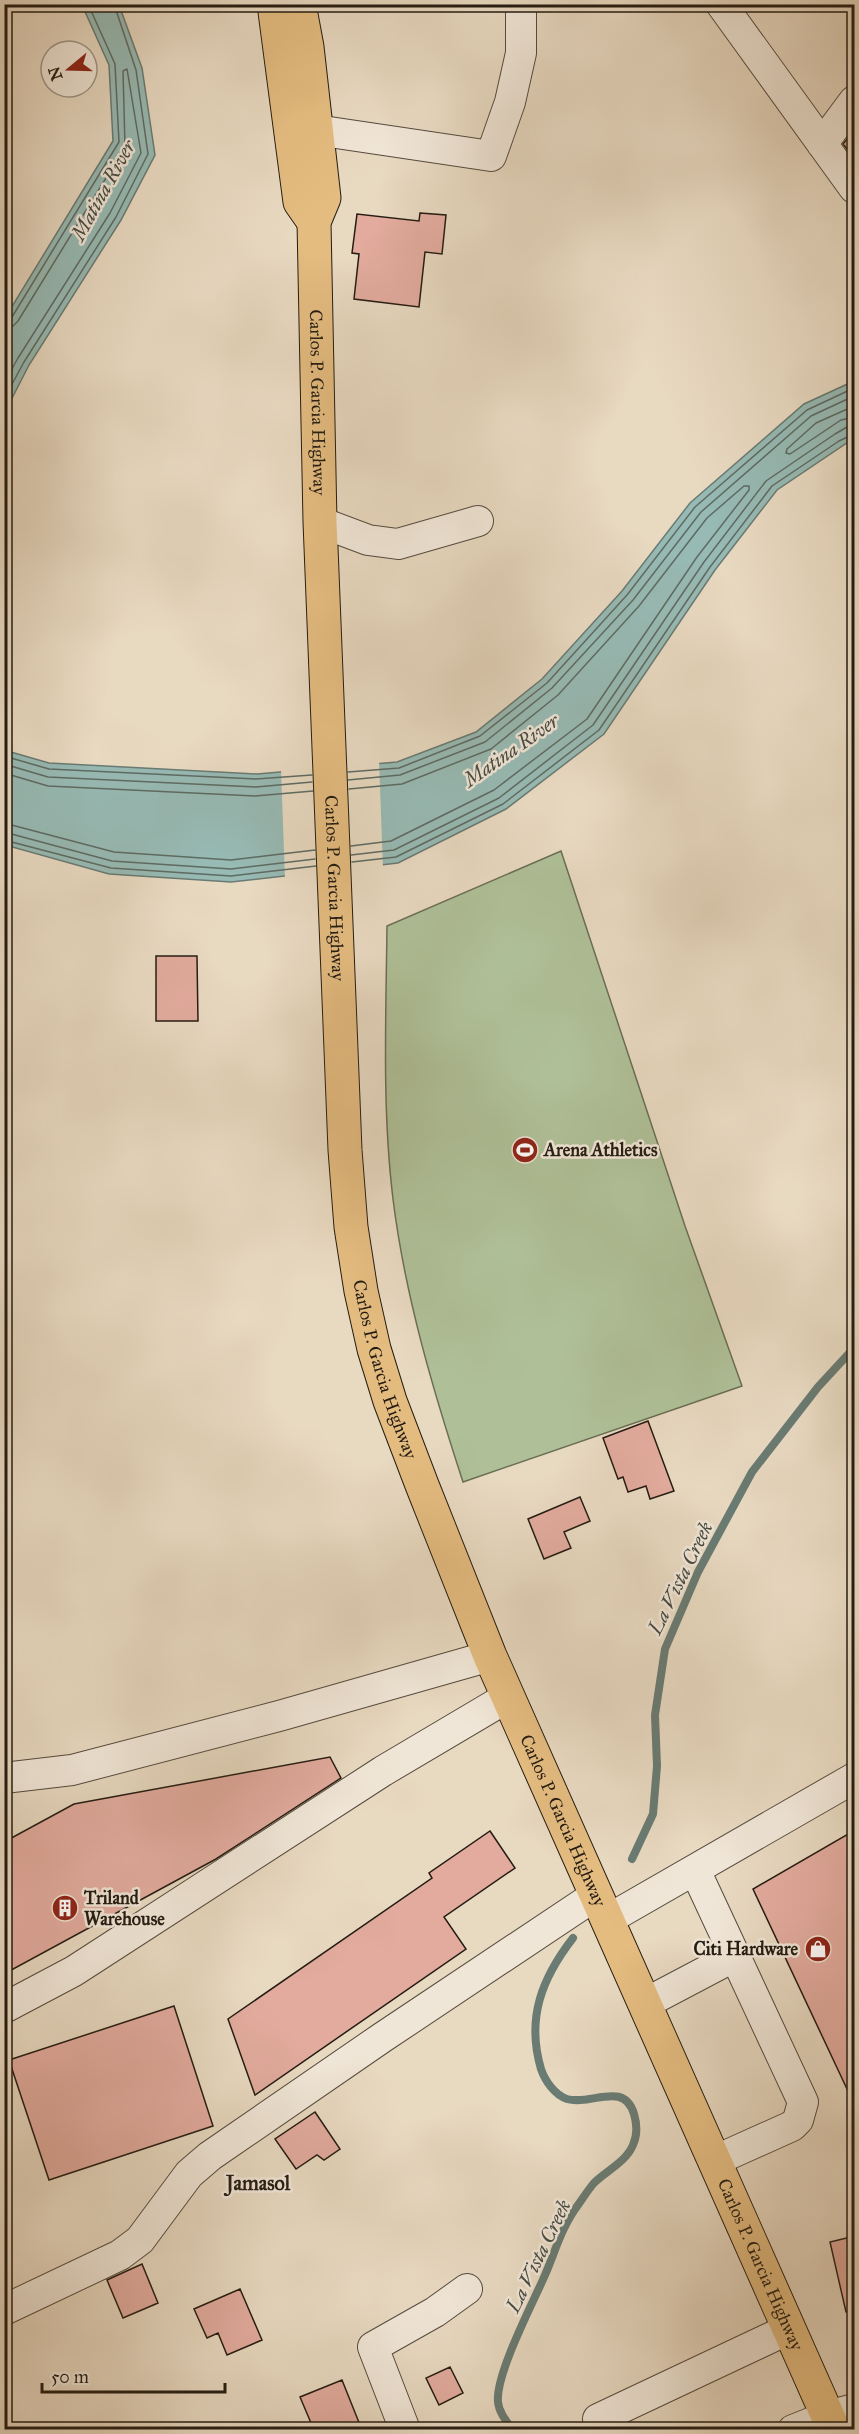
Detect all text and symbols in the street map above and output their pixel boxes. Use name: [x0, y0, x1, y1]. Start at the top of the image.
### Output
north arrow: [39, 39, 99, 99]
text: N: [44, 64, 66, 83]
water label: Matina River: [65, 134, 141, 246]
street label: Carlos P. Garcia Highway: [305, 309, 330, 496]
water label: Matina River: [457, 707, 565, 793]
street label: Carlos P. Garcia Highway: [320, 795, 349, 982]
sports icon: Arena Athletics: [510, 1135, 540, 1165]
place label: Arena Athletics: [543, 1139, 658, 1161]
street label: Carlos P. Garcia Highway: [348, 1278, 422, 1462]
water label: La Vista Creek: [642, 1518, 718, 1639]
street label: Carlos P. Garcia Highway: [515, 1731, 611, 1910]
place label: Triland Warehouse: [83, 1887, 165, 1930]
building icon: Triland Warehouse: [50, 1893, 80, 1923]
shop icon: Citi Hardware: [803, 1934, 833, 1964]
place label: Citi Hardware: [693, 1938, 798, 1960]
district label: Jamasol: [223, 2171, 291, 2197]
street label: Carlos P. Garcia Highway: [713, 2175, 809, 2355]
water label: La Vista Creek: [500, 2196, 576, 2317]
scale bar: [42, 2356, 225, 2394]
text: 50 m: [51, 2366, 89, 2388]

